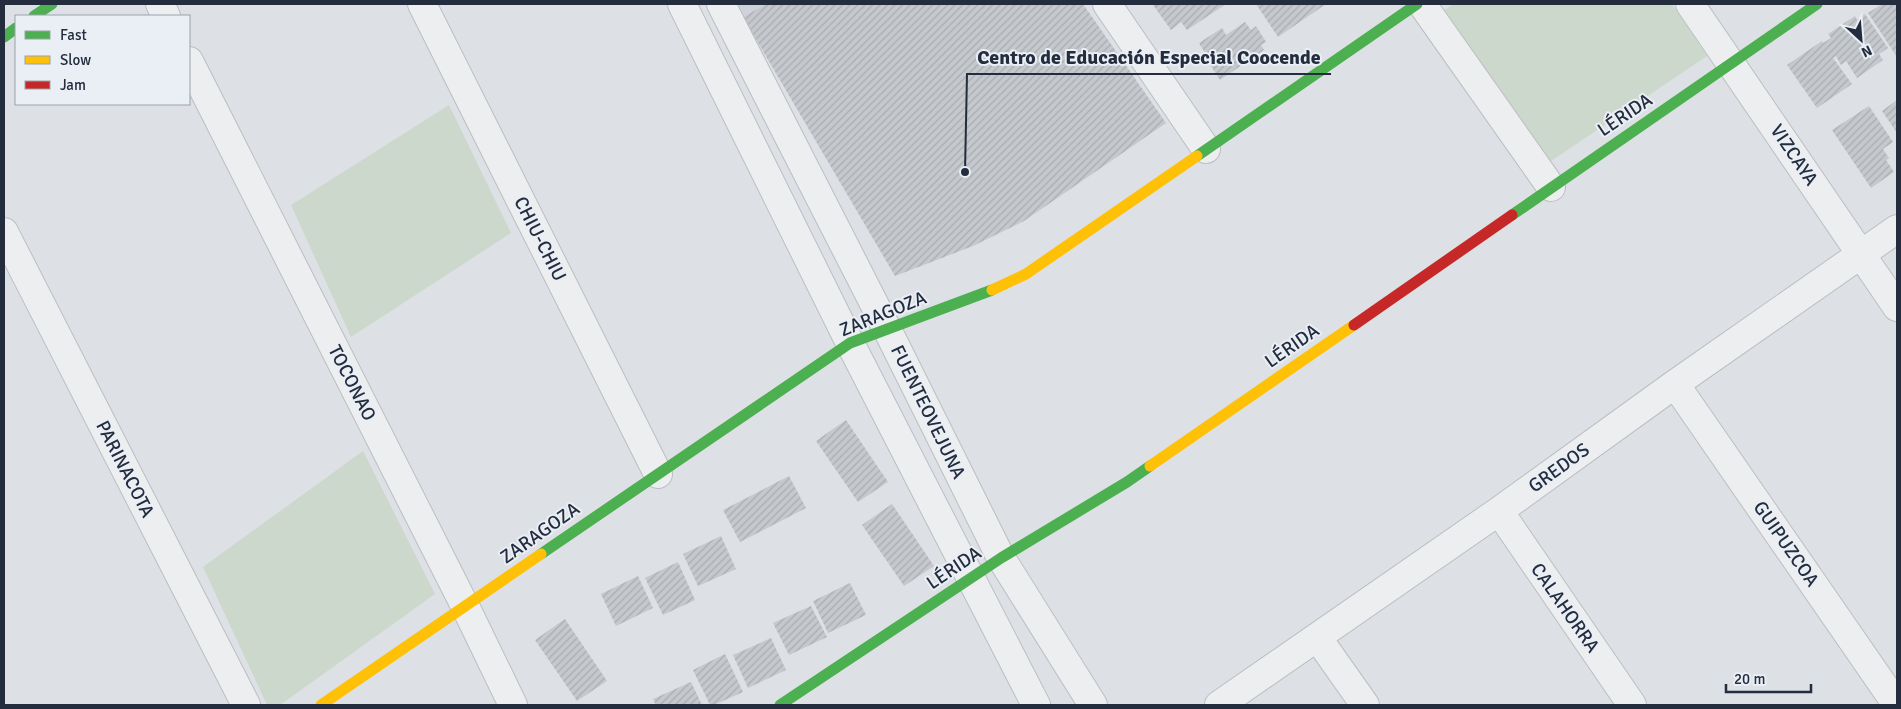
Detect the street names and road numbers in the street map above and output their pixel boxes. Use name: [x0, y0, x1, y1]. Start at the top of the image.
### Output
street label: LÉRIDA: [1593, 88, 1657, 142]
street label: VIZCAYA: [1765, 120, 1823, 191]
street label: CHIU-CHIU: [508, 193, 572, 285]
street label: ZARAGOZA: [836, 286, 930, 342]
street label: LÉRIDA: [1260, 318, 1324, 373]
street label: TOCONAO: [323, 341, 381, 425]
street label: FUENTEOVEJUNA: [885, 341, 971, 483]
street label: PARINACOTA: [90, 416, 160, 522]
street label: GREDOS: [1524, 438, 1594, 498]
street label: ZARAGOZA: [496, 497, 585, 569]
street label: GUIPUZCOA: [1748, 497, 1824, 592]
street label: LÉRIDA: [922, 541, 986, 595]
street label: CALAHORRA: [1525, 558, 1605, 658]

